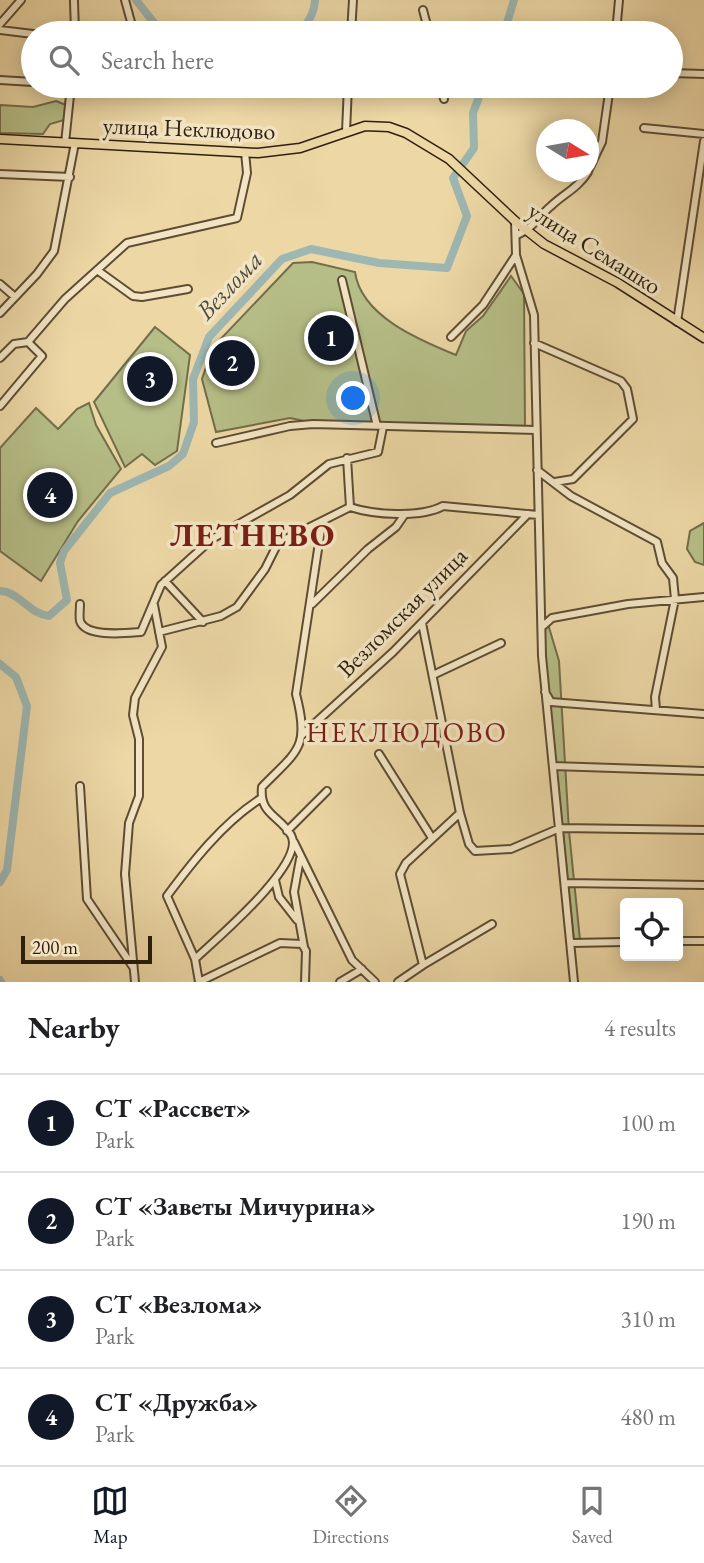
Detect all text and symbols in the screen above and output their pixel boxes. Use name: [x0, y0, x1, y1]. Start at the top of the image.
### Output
search box: [21, 21, 683, 98]
icon: search: [45, 41, 83, 79]
text: Search here: [101, 43, 214, 77]
street label: улица Неклюдово: [102, 109, 276, 147]
north arrow: [536, 119, 599, 182]
street label: улица Семашко: [523, 195, 667, 301]
water label: Везлома: [188, 243, 270, 328]
pin: 1: [308, 312, 354, 364]
pin: 2: [209, 337, 255, 389]
pin: 3: [127, 353, 173, 405]
your location: [336, 381, 370, 415]
pin: 4: [27, 469, 73, 521]
district label: ЛЕТНЕВО: [170, 514, 336, 556]
street label: Везломская улица: [330, 540, 474, 684]
district label: НЕКЛЮДОВО: [306, 714, 508, 750]
map controls: [620, 898, 683, 961]
button: locate: [620, 898, 683, 961]
scale bar: [21, 933, 152, 965]
text: 200 m: [32, 935, 78, 960]
text: Nearby: [28, 1008, 120, 1047]
text: 4 results: [604, 1013, 676, 1043]
text: СТ «Рассвет»: [95, 1091, 251, 1125]
text: 1: [45, 1108, 57, 1138]
text: 100 m: [620, 1108, 676, 1138]
text: Park: [95, 1125, 134, 1155]
text: СТ «Заветы Мичурина»: [95, 1189, 376, 1223]
text: 2: [45, 1206, 57, 1236]
text: 190 m: [620, 1206, 676, 1236]
text: Park: [95, 1223, 134, 1253]
text: СТ «Везлома»: [95, 1287, 262, 1321]
text: 3: [45, 1304, 57, 1334]
text: 310 m: [620, 1304, 676, 1334]
text: Park: [95, 1321, 134, 1351]
text: СТ «Дружба»: [95, 1385, 258, 1419]
text: 4: [45, 1402, 57, 1432]
text: 480 m: [620, 1402, 676, 1432]
text: Park: [95, 1419, 134, 1449]
tab: Map: [91, 1482, 129, 1549]
tab: Directions: [312, 1482, 389, 1549]
tab: Saved: [572, 1482, 613, 1549]

